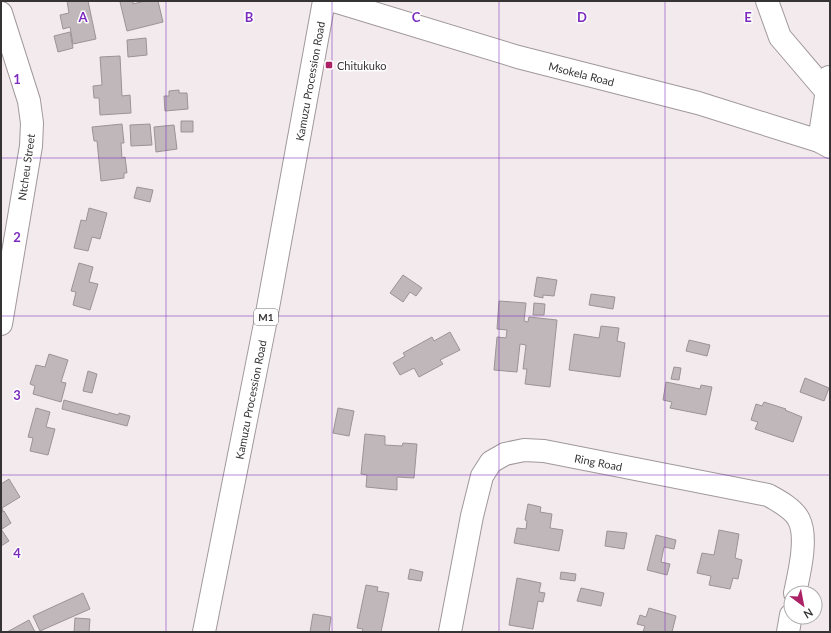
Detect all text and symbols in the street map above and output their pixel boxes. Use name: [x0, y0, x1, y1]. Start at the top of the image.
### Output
text: A: [77, 9, 88, 25]
text: B: [245, 9, 254, 25]
text: C: [412, 9, 421, 25]
text: D: [577, 9, 587, 25]
text: E: [744, 9, 752, 25]
street label: Kamuzu Procession Road: [292, 20, 327, 142]
place label: Chitukuko: [337, 59, 386, 72]
street label: Msokela Road: [547, 59, 616, 88]
marker: Chitukuko: [324, 60, 334, 70]
text: 1: [13, 71, 21, 87]
street label: Ntcheu Street: [15, 133, 37, 201]
text: 2: [13, 229, 21, 245]
road number: M1: [254, 309, 278, 325]
street label: Kamuzu Procession Road: [232, 339, 268, 460]
text: 3: [13, 387, 21, 403]
street label: Ring Road: [573, 451, 624, 473]
text: 4: [13, 545, 21, 561]
north arrow: [783, 585, 823, 625]
text: N: [802, 606, 816, 622]

